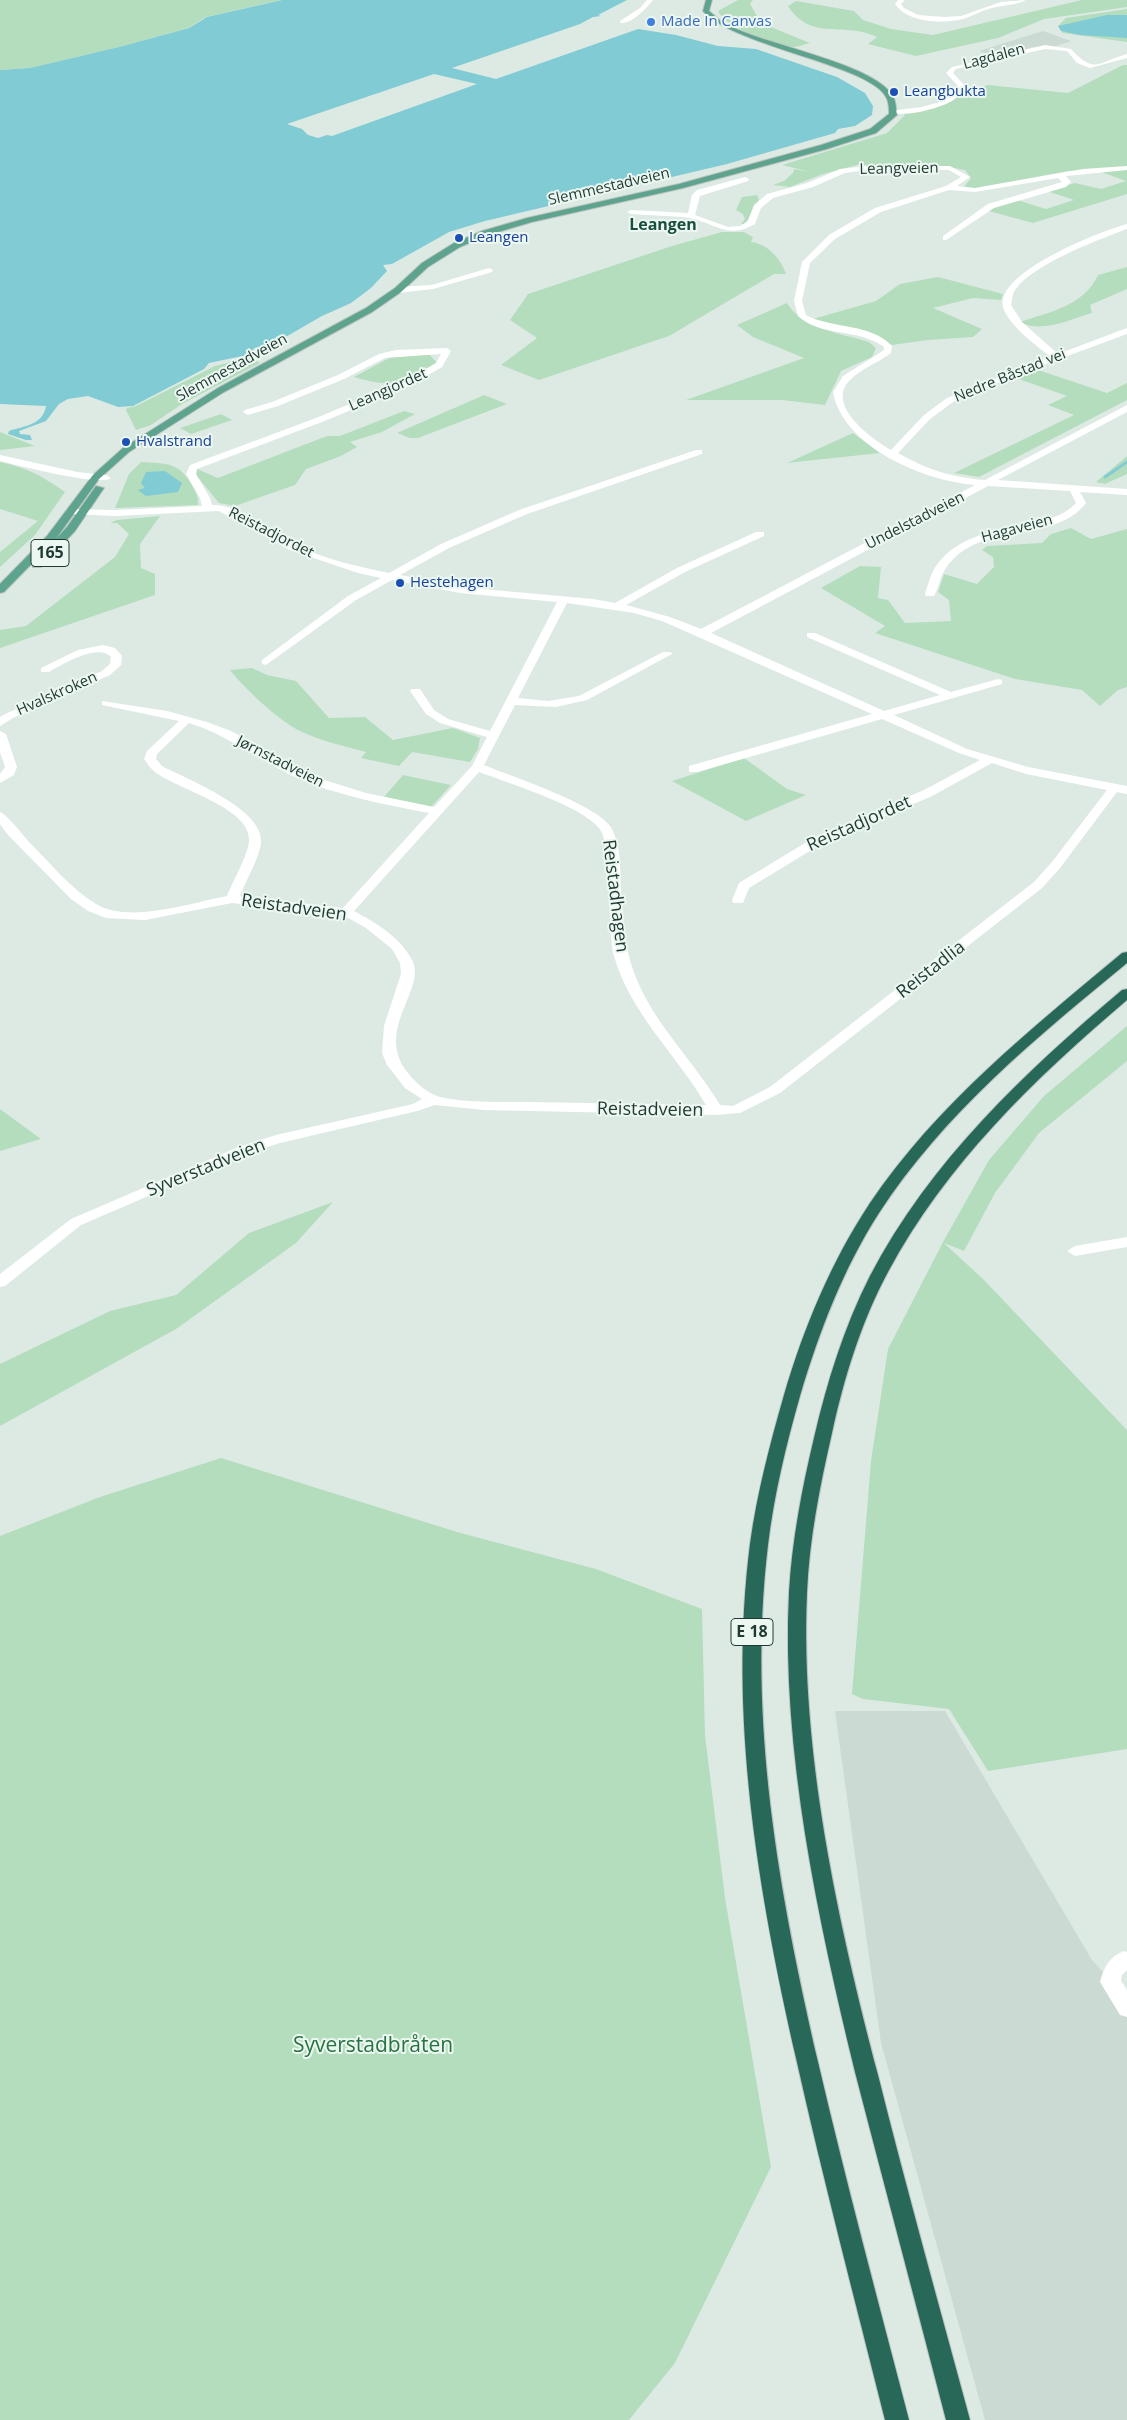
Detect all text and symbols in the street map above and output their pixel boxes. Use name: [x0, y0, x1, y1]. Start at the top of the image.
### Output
place label: Made In Canvas: [661, 13, 772, 31]
marker: Made In Canvas: [645, 16, 657, 28]
street label: Lagdalen: [961, 40, 1027, 74]
place label: Leangbukta: [904, 83, 986, 101]
marker: Leangbukta: [888, 86, 900, 98]
street label: Leangveien: [859, 159, 939, 179]
street label: Slemmestadveien: [547, 164, 671, 210]
district label: Leangen: [629, 215, 697, 235]
place label: Leangen: [469, 229, 529, 247]
marker: Leangen: [453, 232, 465, 244]
street label: Slemmestadveien: [173, 330, 291, 406]
street label: Nedre Båstad vei: [951, 345, 1069, 407]
street label: Leangjordet: [346, 365, 430, 415]
place label: Hvalstrand: [136, 433, 212, 451]
marker: Hvalstrand: [120, 436, 132, 448]
street label: Undelstadveien: [862, 488, 968, 554]
street label: Reistadjordet: [225, 504, 317, 562]
street label: Hagaveien: [979, 511, 1055, 547]
road number: 165: [31, 540, 69, 566]
place label: Hestehagen: [410, 574, 494, 592]
marker: Hestehagen: [394, 577, 406, 589]
street label: Hvalskroken: [14, 668, 100, 720]
street label: Jørnstadveien: [233, 732, 327, 792]
street label: Reistadjordet: [803, 791, 915, 857]
street label: Reistadhagen: [597, 838, 633, 954]
street label: Reistadveien: [240, 890, 348, 926]
street label: Reistadlia: [892, 937, 970, 1003]
street label: Reistadveien: [597, 1098, 703, 1122]
street label: Syverstadveien: [143, 1134, 269, 1202]
road number: E 18: [731, 1618, 773, 1645]
park label: Syverstadbråten: [293, 2033, 453, 2059]

